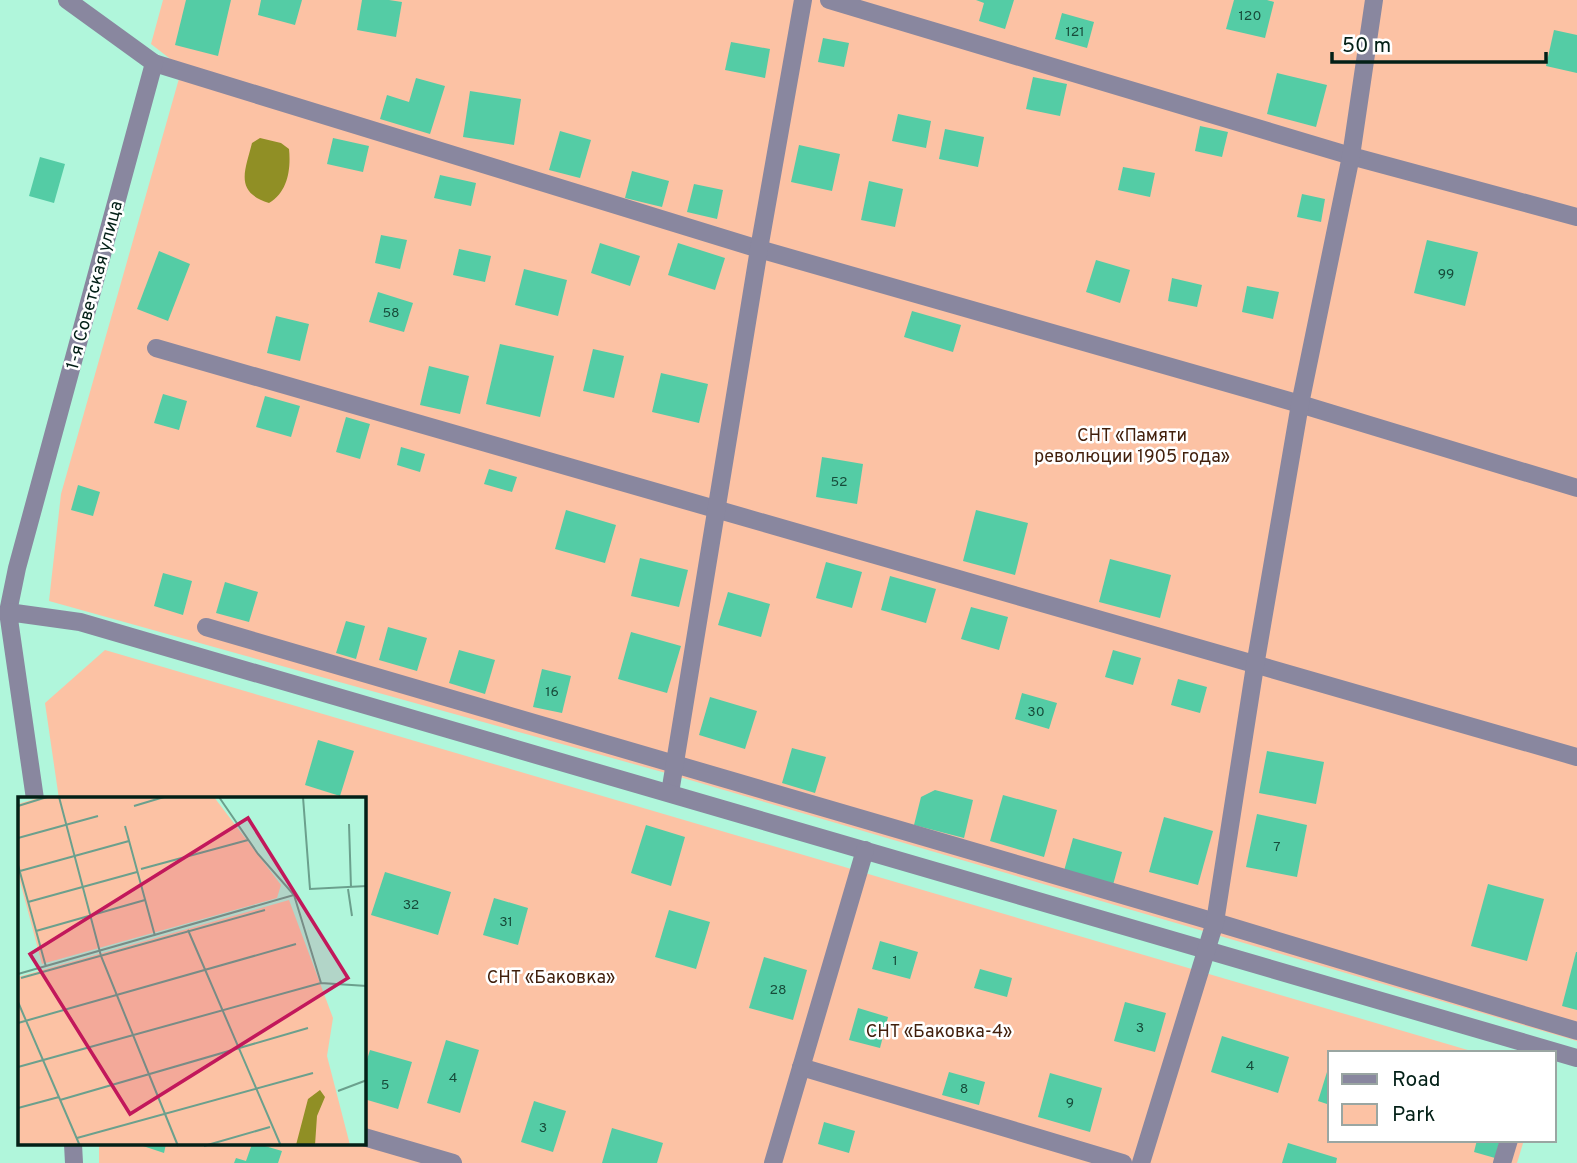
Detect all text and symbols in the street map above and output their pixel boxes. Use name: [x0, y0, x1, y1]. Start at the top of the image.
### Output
house number: 120: [1239, 8, 1261, 25]
scale bar: [1332, 21, 1546, 65]
house number: 121: [1065, 24, 1085, 41]
text: 50 m: [1342, 33, 1391, 60]
street label: 1-я Советская улица: [62, 198, 129, 372]
house number: 99: [1438, 266, 1454, 283]
house number: 58: [382, 305, 400, 322]
park label: СНТ «Памяти революции 1905 года»: [1034, 425, 1230, 469]
house number: 52: [830, 474, 848, 491]
house number: 16: [545, 684, 559, 701]
house number: 30: [1027, 704, 1045, 721]
inset map: [18, 797, 366, 1146]
house number: 7: [1273, 839, 1281, 856]
house number: 32: [403, 897, 419, 914]
house number: 31: [499, 914, 513, 931]
house number: 1: [892, 953, 898, 970]
park label: СНТ «Баковка»: [487, 967, 615, 990]
house number: 28: [769, 982, 787, 999]
house number: 3: [1136, 1020, 1144, 1037]
park label: СНТ «Баковка-4»: [866, 1021, 1012, 1044]
legend: [1328, 1051, 1556, 1142]
house number: 4: [1246, 1058, 1254, 1075]
text: Road: [1392, 1067, 1441, 1094]
house number: 4: [449, 1070, 457, 1087]
house number: 5: [381, 1077, 389, 1094]
house number: 8: [960, 1081, 968, 1098]
house number: 9: [1066, 1095, 1074, 1112]
text: Park: [1392, 1102, 1435, 1129]
house number: 3: [539, 1120, 547, 1137]

